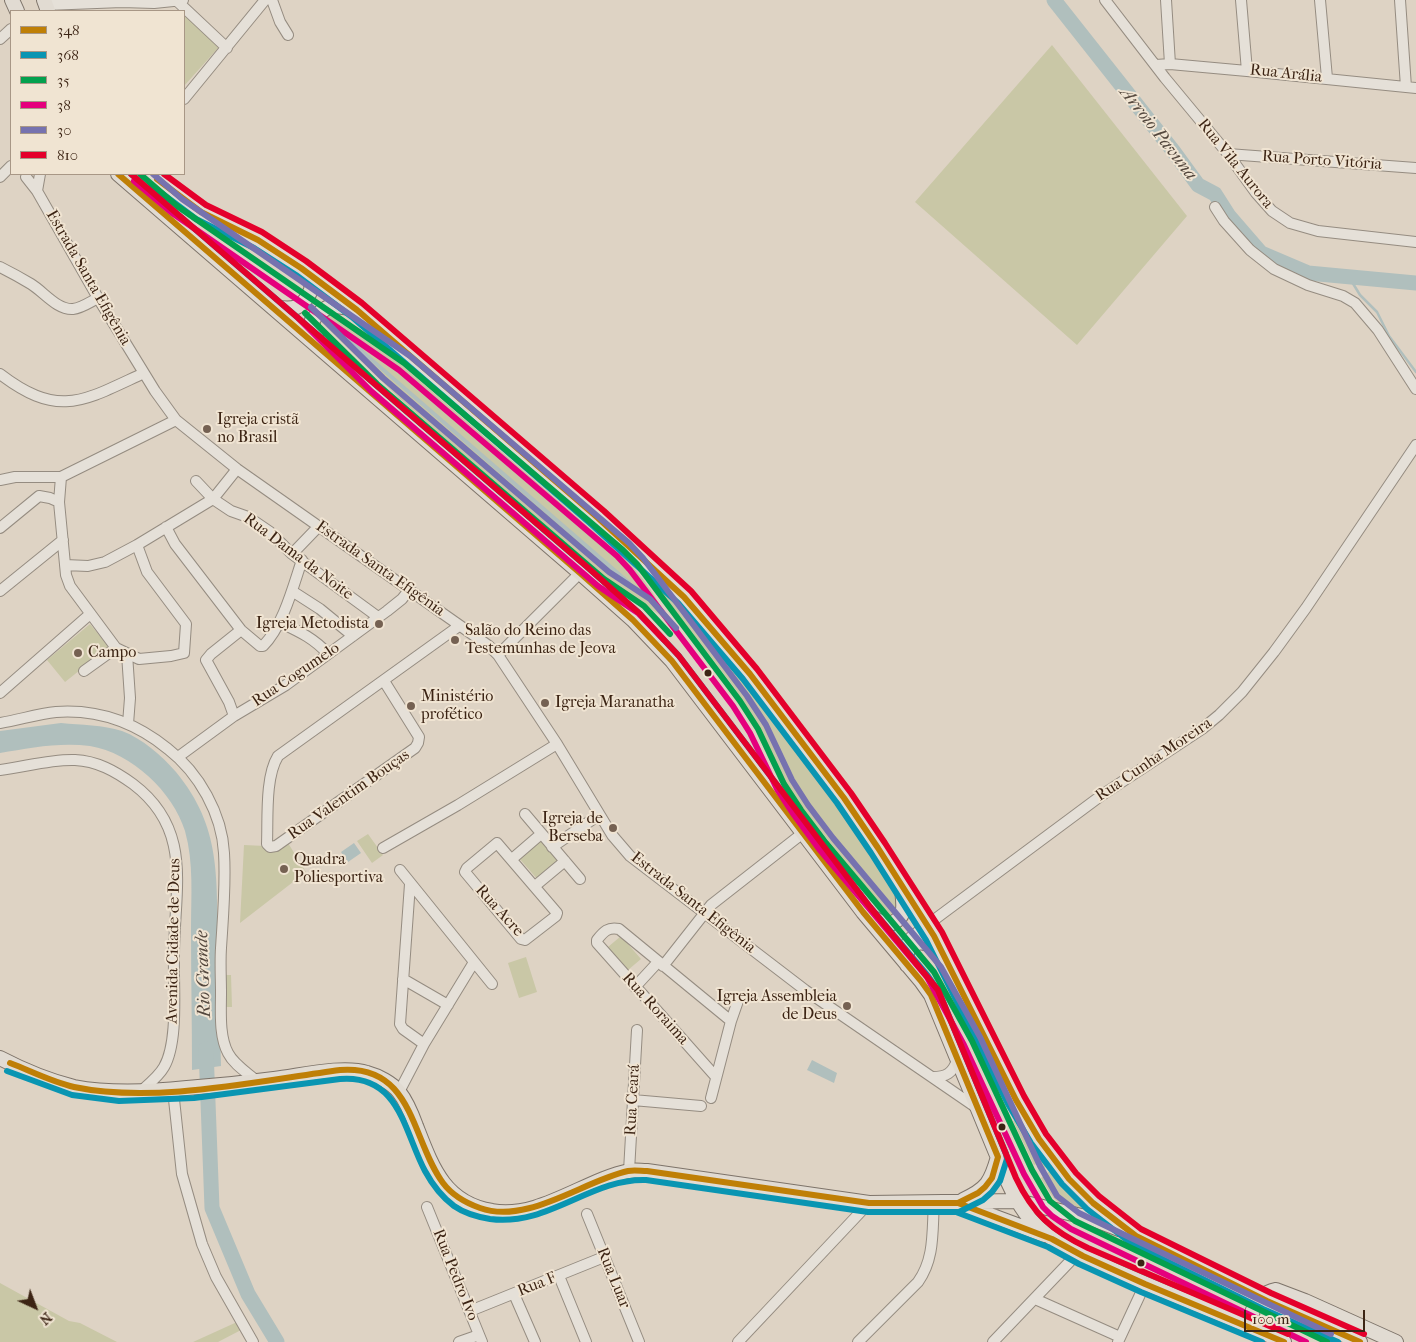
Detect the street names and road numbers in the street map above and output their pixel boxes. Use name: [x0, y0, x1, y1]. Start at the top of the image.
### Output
street label: Rua Arália: [1249, 61, 1323, 87]
street label: Rua Vila Aurora: [1193, 115, 1277, 213]
street label: Rua Porto Vitória: [1261, 147, 1383, 175]
street label: Estrada Santa Efigênia: [41, 207, 135, 349]
street label: Rua Dama da Noite: [239, 509, 357, 605]
street label: Estrada Santa Efigênia: [312, 517, 448, 621]
street label: Rua Cogumelo: [249, 639, 343, 711]
street label: Rua Cunha Moreira: [1092, 714, 1216, 806]
street label: Rua Valentim Bouças: [284, 746, 414, 844]
street label: Estrada Santa Efigênia: [627, 848, 759, 958]
street label: Avenida Cidade de Deus: [163, 858, 185, 1024]
street label: Rua Acre: [471, 881, 527, 941]
street label: Rua Roraima: [618, 969, 692, 1049]
street label: Rua Ceará: [622, 1064, 644, 1136]
street label: Rua Pedro Ivo: [428, 1226, 482, 1324]
street label: Rua Luar: [592, 1245, 634, 1311]
street label: Rua F: [515, 1269, 559, 1301]

